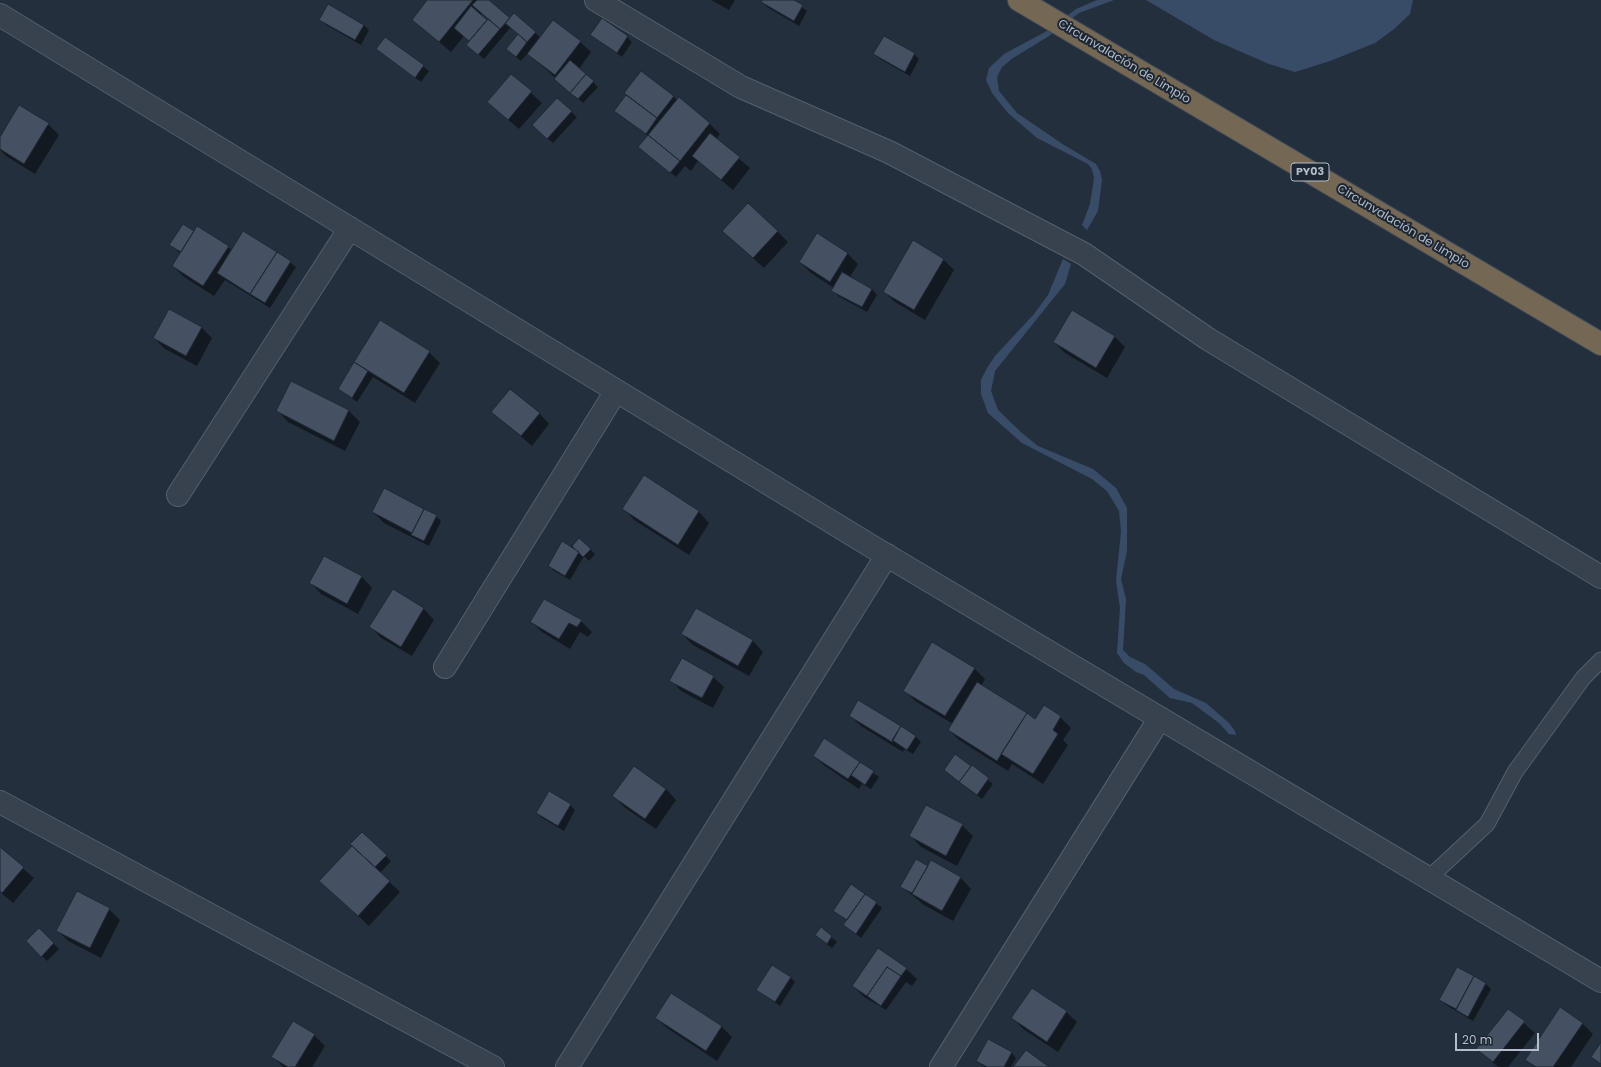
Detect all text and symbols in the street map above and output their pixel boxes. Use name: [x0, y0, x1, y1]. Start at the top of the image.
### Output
street label: Circunvalación de Limpio: [1055, 17, 1193, 107]
road number: PY03: [1291, 163, 1329, 181]
street label: Circunvalación de Limpio: [1334, 182, 1472, 272]
scale bar: [1457, 1025, 1541, 1051]
text: 20 m: [1462, 1031, 1492, 1048]

